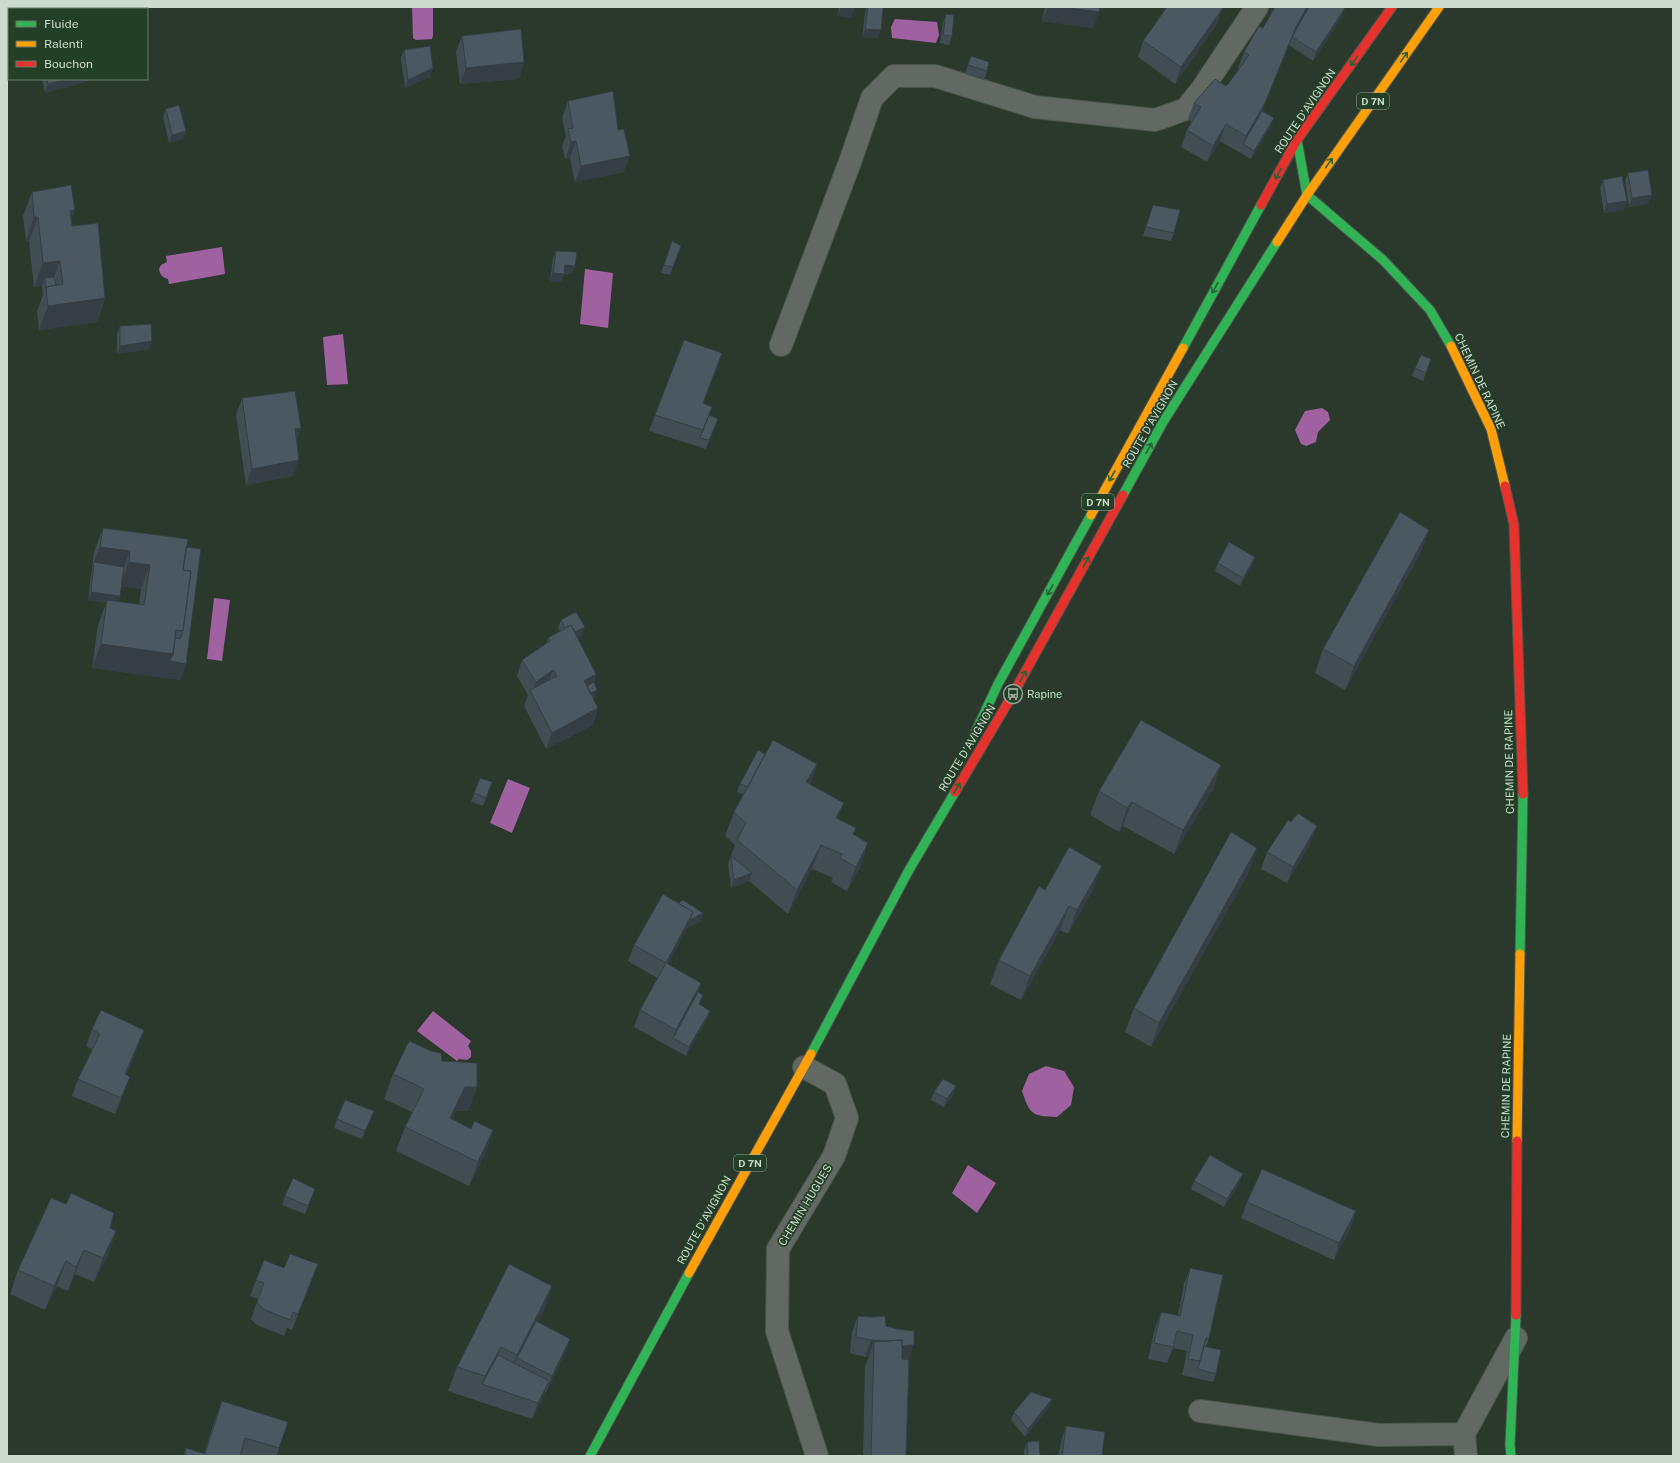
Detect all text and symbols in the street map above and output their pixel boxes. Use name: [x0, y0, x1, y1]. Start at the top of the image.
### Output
legend: [8, 8, 148, 80]
text: Fluide: [44, 17, 79, 31]
text: Ralenti: [44, 37, 83, 51]
one-way arrow: [1400, 52, 1408, 63]
one-way arrow: [1349, 56, 1358, 67]
text: Bouchon: [44, 57, 93, 71]
street label: ROUTE D'AVIGNON: [1272, 67, 1338, 155]
road number: D 7N: [1357, 93, 1389, 109]
one-way arrow: [1325, 158, 1333, 169]
one-way arrow: [1274, 168, 1282, 180]
one-way arrow: [1211, 282, 1219, 294]
street label: CHEMIN DE RAPINE: [1453, 331, 1508, 431]
street label: ROUTE D'AVIGNON: [1120, 378, 1180, 470]
one-way arrow: [1146, 443, 1153, 455]
one-way arrow: [1108, 470, 1116, 482]
road number: D 7N: [1082, 494, 1114, 510]
one-way arrow: [1083, 556, 1090, 568]
one-way arrow: [1045, 584, 1053, 596]
one-way arrow: [1019, 670, 1027, 682]
bus stop icon: Rapine: [1002, 683, 1024, 705]
place label: Rapine: [1027, 688, 1062, 700]
street label: ROUTE D'AVIGNON: [936, 702, 998, 794]
street label: CHEMIN DE RAPINE: [1502, 710, 1516, 814]
one-way arrow: [954, 782, 962, 794]
street label: CHEMIN DE RAPINE: [1499, 1034, 1513, 1138]
road number: D 7N: [734, 1155, 766, 1171]
street label: CHEMIN HUGUES: [776, 1162, 834, 1248]
street label: ROUTE D'AVIGNON: [675, 1174, 733, 1266]

